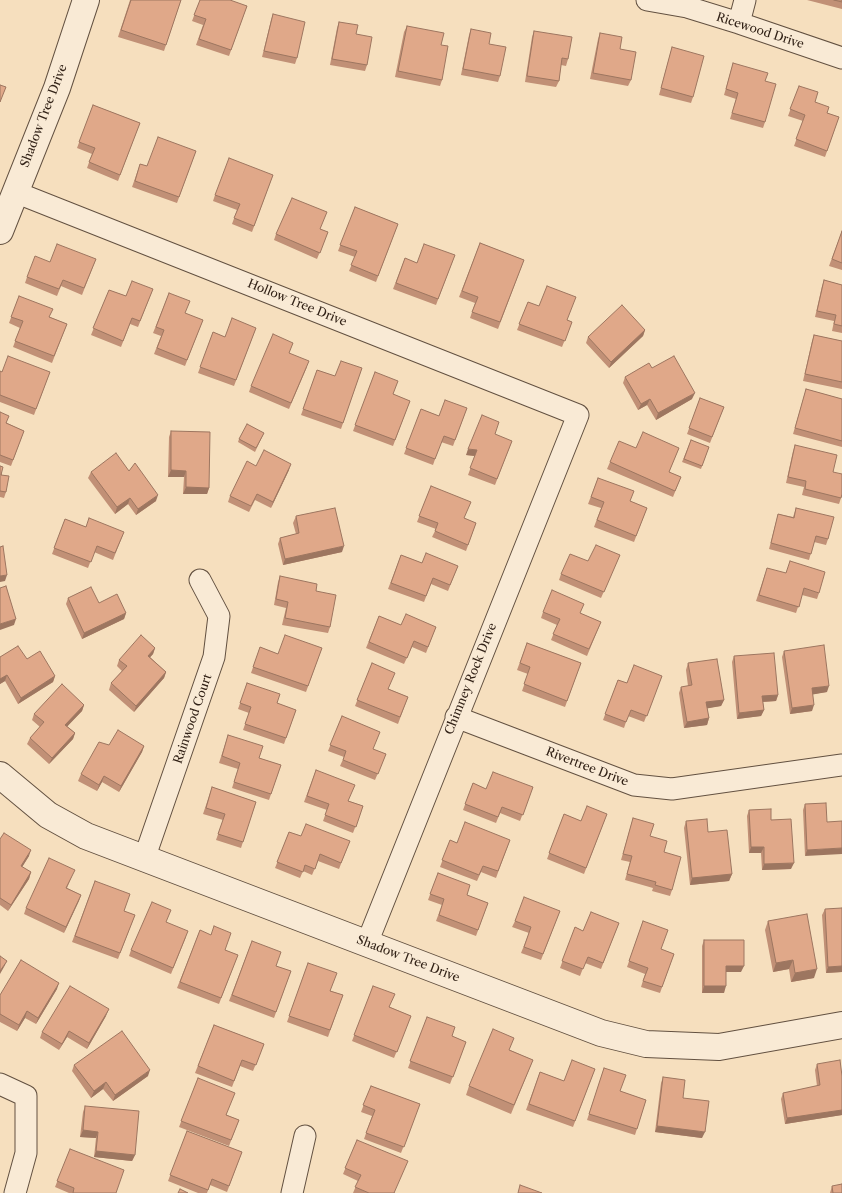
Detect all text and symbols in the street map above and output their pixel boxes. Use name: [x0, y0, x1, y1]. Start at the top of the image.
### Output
street label: Ricewood Drive: [714, 10, 806, 52]
street label: Shadow Tree Drive: [18, 62, 70, 170]
street label: Hollow Tree Drive: [245, 277, 349, 329]
street label: Chimney Rock Drive: [442, 621, 500, 737]
street label: Rainwood Court: [171, 672, 215, 766]
street label: Rivertree Drive: [544, 745, 630, 789]
street label: Shadow Tree Drive: [354, 933, 462, 985]

